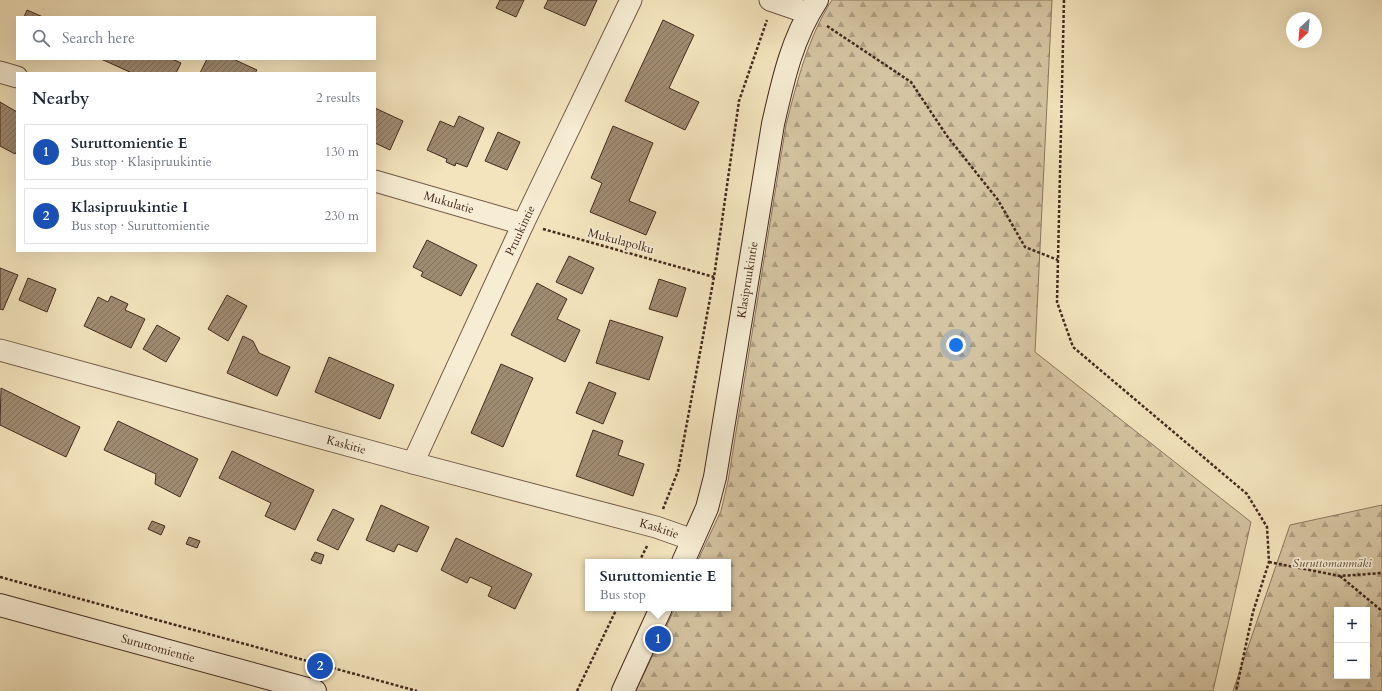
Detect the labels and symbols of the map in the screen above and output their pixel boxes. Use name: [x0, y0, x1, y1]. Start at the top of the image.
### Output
north arrow: [1286, 12, 1322, 48]
street label: Mukulatie: [422, 188, 476, 217]
street label: Pruukintie: [501, 203, 539, 258]
street label: Mukulapolku: [586, 224, 656, 258]
street label: Klasipruukintie: [733, 240, 762, 319]
your location: [946, 335, 966, 355]
street label: Kaskitie: [325, 432, 368, 458]
street label: Kaskitie: [638, 515, 681, 542]
park label: Suruttomanmäki: [1292, 555, 1372, 571]
pin: 1: [645, 624, 671, 654]
street label: Suruttomientie: [119, 630, 197, 666]
pin: 2: [307, 651, 333, 681]

